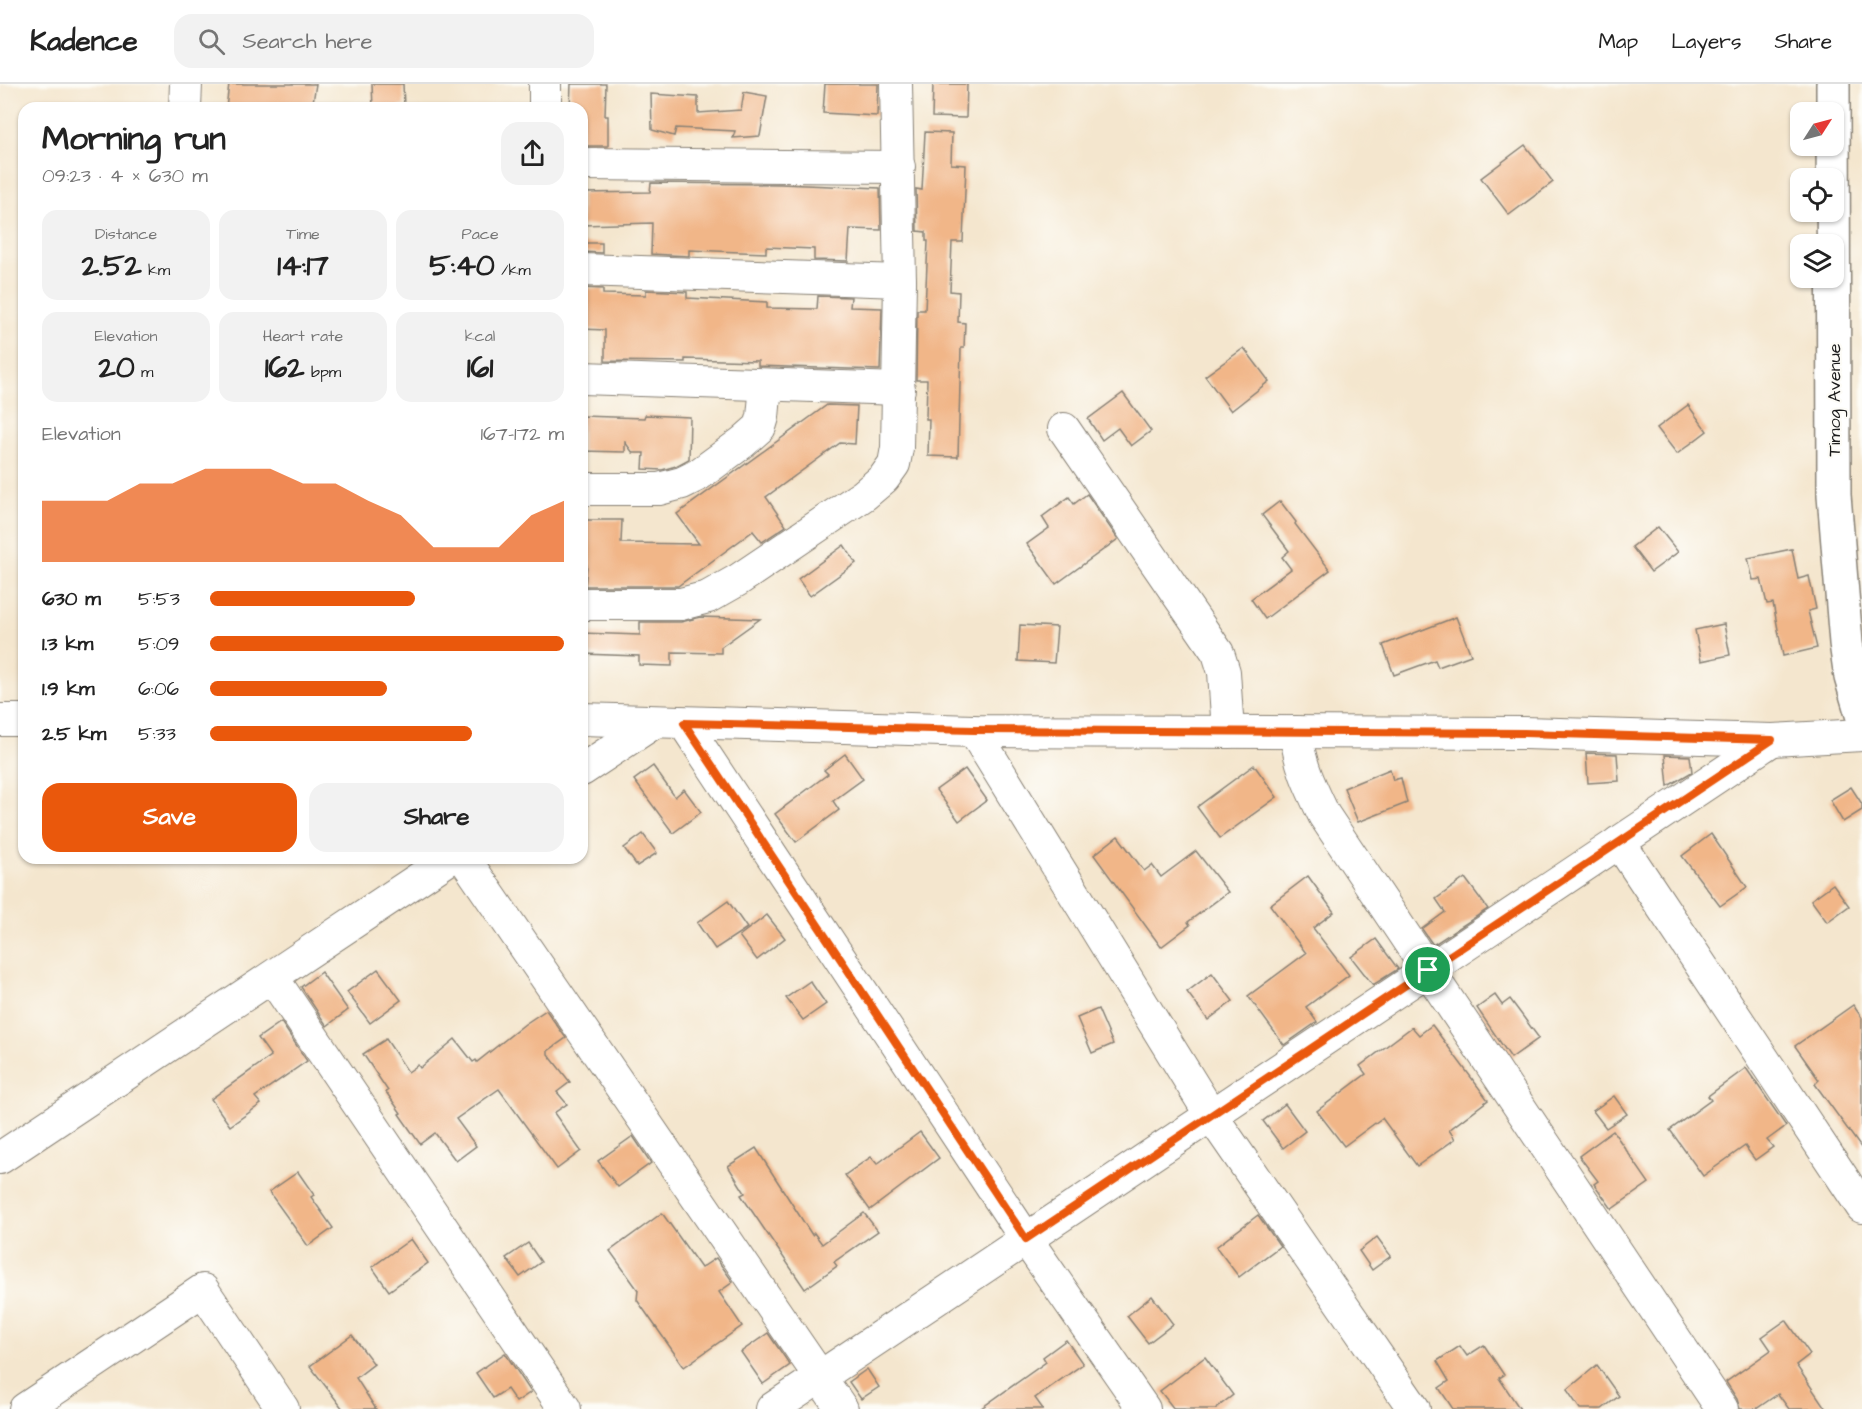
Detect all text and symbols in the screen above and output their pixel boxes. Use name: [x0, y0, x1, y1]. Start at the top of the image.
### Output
search box: [174, 14, 594, 68]
text: Kadence: [30, 22, 138, 61]
icon: search: [195, 25, 228, 58]
text: Search here: [243, 26, 372, 57]
text: Map: [1598, 27, 1638, 56]
text: Layers: [1671, 27, 1741, 56]
text: Share: [1774, 27, 1832, 56]
north arrow: [1790, 102, 1844, 156]
map controls: [1790, 102, 1844, 288]
text: Morning run: [42, 116, 226, 162]
button: share: [501, 122, 564, 185]
text: 09:23 · 4 × 630 m: [42, 162, 208, 190]
button: locate: [1790, 168, 1844, 222]
text: Distance: [95, 223, 157, 245]
text: Time: [286, 223, 320, 245]
text: Pace: [461, 223, 499, 245]
button: layers: [1790, 234, 1844, 288]
text: 2.52: [82, 245, 142, 287]
text: 14:17: [277, 245, 329, 287]
text: 5:40: [429, 245, 495, 287]
text: km: [142, 259, 170, 281]
text: /km: [495, 259, 531, 281]
text: Elevation: [95, 325, 157, 347]
text: Heart rate: [263, 325, 343, 347]
text: kcal: [465, 325, 495, 347]
street label: Timog Avenue: [1822, 343, 1848, 457]
text: 20: [99, 347, 135, 389]
text: 162: [265, 347, 305, 389]
text: 161: [467, 347, 493, 389]
text: m: [135, 361, 153, 383]
text: bpm: [305, 361, 341, 383]
text: Elevation: [42, 420, 121, 448]
text: 167–172 m: [481, 420, 564, 448]
text: 630 m: [42, 585, 101, 613]
text: 5:53: [138, 585, 180, 613]
text: 1.3 km: [42, 630, 93, 658]
text: 5:09: [138, 630, 180, 658]
text: 1.9 km: [42, 675, 95, 703]
text: 6:06: [138, 675, 179, 703]
text: 2.5 km: [42, 720, 106, 748]
text: 5:33: [138, 720, 176, 748]
button: Save: [42, 783, 297, 852]
button: Share: [309, 783, 564, 852]
pin: [1402, 944, 1453, 995]
icon: arrive: [1411, 953, 1444, 986]

